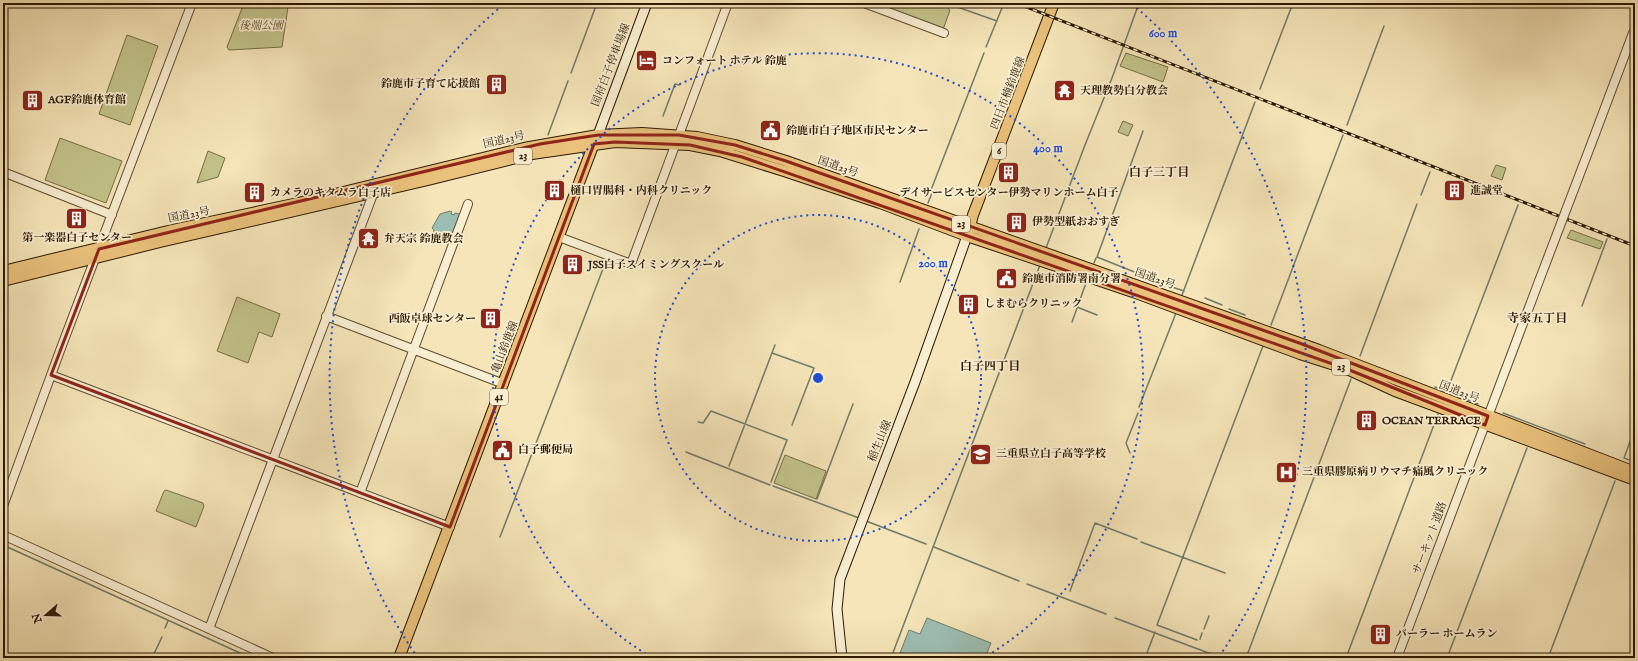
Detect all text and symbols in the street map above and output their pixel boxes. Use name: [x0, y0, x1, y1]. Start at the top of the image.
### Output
park label: 後端公園: [239, 19, 285, 33]
street label: 国府白子停車場線: [589, 21, 633, 109]
text: 600 m: [1149, 26, 1178, 41]
hotel icon: コンフォート ホテル 鈴鹿: [633, 48, 659, 74]
place label: コンフォート ホテル 鈴鹿: [662, 54, 787, 68]
street label: 四日市楠鈴鹿線: [988, 55, 1028, 131]
building icon: 鈴鹿市子育て応援館: [483, 71, 509, 97]
place label: 鈴鹿市子育て応援館: [381, 77, 480, 91]
temple icon: 天理教勢白分教会: [1051, 78, 1077, 104]
place label: 天理教勢白分教会: [1080, 84, 1168, 98]
building icon: AGF鈴鹿体育館: [20, 87, 46, 113]
place label: AGF鈴鹿体育館: [47, 93, 126, 107]
public building icon: 鈴鹿市白子地区市民センター: [758, 118, 784, 144]
place label: 鈴鹿市白子地区市民センター: [786, 124, 929, 138]
street label: 国道23号: [482, 128, 526, 152]
text: 400 m: [1033, 141, 1064, 156]
road number: 6: [992, 143, 1006, 159]
road number: 23: [514, 148, 532, 164]
street label: 国道23号: [816, 153, 860, 181]
building icon: デイサービスセンター伊勢マリンホーム白子: [996, 160, 1022, 186]
district label: 白子三丁目: [1129, 165, 1189, 180]
building icon: 樋口胃腸科・内科クリニック: [541, 178, 567, 204]
building icon: 進誠堂: [1441, 178, 1467, 204]
building icon: カメラのキタムラ白子店: [242, 180, 268, 206]
place label: 樋口胃腸科・内科クリニック: [570, 184, 712, 198]
place label: 進誠堂: [1470, 184, 1503, 198]
place label: カメラのキタムラ白子店: [270, 186, 391, 200]
place label: デイサービスセンター伊勢マリンホーム白子: [900, 186, 1118, 200]
street label: 国道23号: [167, 204, 211, 226]
building icon: 第一楽器白子センター: [64, 205, 90, 231]
building icon: 伊勢型紙おおすぎ: [1004, 209, 1030, 235]
place label: 伊勢型紙おおすぎ: [1032, 215, 1120, 229]
road number: 23: [952, 216, 970, 232]
temple icon: 弁天宗 鈴鹿教会: [355, 226, 381, 252]
place label: 第一楽器白子センター: [22, 231, 132, 245]
place label: 弁天宗 鈴鹿教会: [384, 232, 463, 246]
building icon: JSS白子スイミングスクール: [559, 252, 585, 278]
text: 200 m: [918, 256, 948, 271]
place label: JSS白子スイミングスクール: [586, 258, 724, 272]
street label: 国道23号: [1133, 265, 1177, 293]
public building icon: 鈴鹿市消防署南分署: [993, 266, 1019, 292]
place label: 鈴鹿市消防署南分署: [1022, 272, 1121, 286]
building icon: しまむらクリニック: [955, 291, 981, 317]
place label: しまむらクリニック: [984, 297, 1082, 311]
building icon: 西飯卓球センター: [478, 306, 504, 332]
district label: 寺家五丁目: [1507, 311, 1567, 326]
place label: 西飯卓球センター: [388, 312, 476, 326]
street label: 亀山鈴鹿線: [489, 319, 521, 375]
district label: 白子四丁目: [960, 359, 1020, 374]
road number: 23: [1332, 359, 1350, 375]
centre of rings: [811, 371, 825, 385]
street label: 国道23号: [1437, 378, 1481, 406]
road number: 41: [490, 389, 508, 405]
building icon: OCEAN TERRACE: [1353, 408, 1379, 434]
place label: OCEAN TERRACE: [1382, 414, 1481, 428]
street label: 稲生山線: [865, 418, 895, 464]
public building icon: 白子郵便局: [489, 437, 515, 463]
school or university icon: 三重県立白子高等学校: [967, 441, 993, 467]
place label: 白子郵便局: [518, 443, 573, 457]
place label: 三重県立白子高等学校: [996, 447, 1106, 461]
hospital icon: 三重県膠原病リウマチ痛風クリニック: [1274, 459, 1300, 485]
place label: 三重県膠原病リウマチ痛風クリニック: [1302, 465, 1488, 479]
street label: サーキット道路: [1410, 500, 1450, 576]
north arrow: [26, 595, 66, 635]
text: N: [29, 611, 46, 626]
building icon: パーラー ホームラン: [1367, 621, 1393, 647]
place label: パーラー ホームラン: [1395, 627, 1497, 641]

